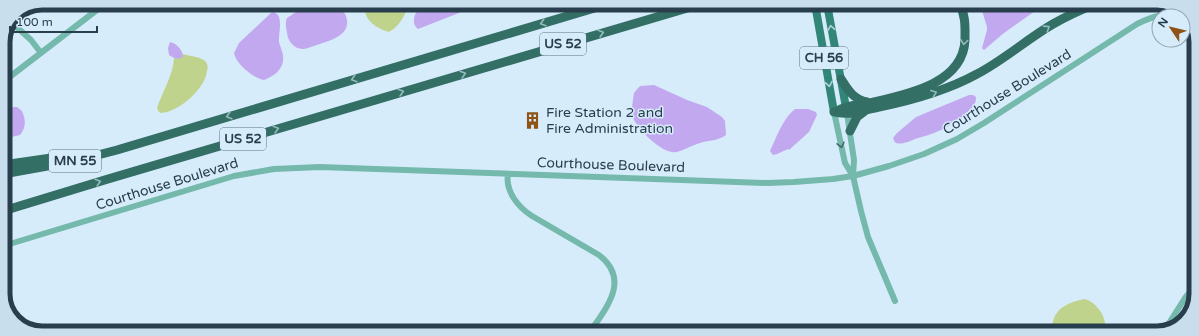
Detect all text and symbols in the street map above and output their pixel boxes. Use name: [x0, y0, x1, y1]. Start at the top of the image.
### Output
scale bar: [10, 8, 97, 34]
north arrow: [1151, 8, 1191, 48]
text: 100 m: [16, 15, 53, 29]
text: N: [1155, 15, 1171, 30]
one-way arrow: [540, 18, 547, 27]
one-way arrow: [828, 25, 836, 31]
one-way arrow: [1042, 26, 1049, 33]
one-way arrow: [597, 29, 604, 38]
road number: US 52: [540, 33, 586, 55]
one-way arrow: [960, 39, 969, 45]
street label: Courthouse Boulevard: [940, 45, 1074, 139]
road number: CH 56: [800, 47, 848, 69]
one-way arrow: [459, 70, 466, 79]
one-way arrow: [351, 74, 358, 83]
one-way arrow: [824, 80, 833, 87]
one-way arrow: [397, 88, 404, 97]
one-way arrow: [931, 90, 938, 98]
place label: Fire Station 2 and Fire Administration: [546, 104, 673, 137]
building icon: Fire Station 2 and Fire Administration: [523, 110, 543, 130]
one-way arrow: [226, 111, 233, 120]
one-way arrow: [273, 125, 280, 134]
road number: US 52: [220, 128, 266, 150]
one-way arrow: [836, 141, 845, 148]
road number: MN 55: [49, 150, 101, 172]
street label: Courthouse Boulevard: [94, 154, 240, 214]
street label: Courthouse Boulevard: [537, 154, 685, 176]
one-way arrow: [94, 178, 101, 187]

